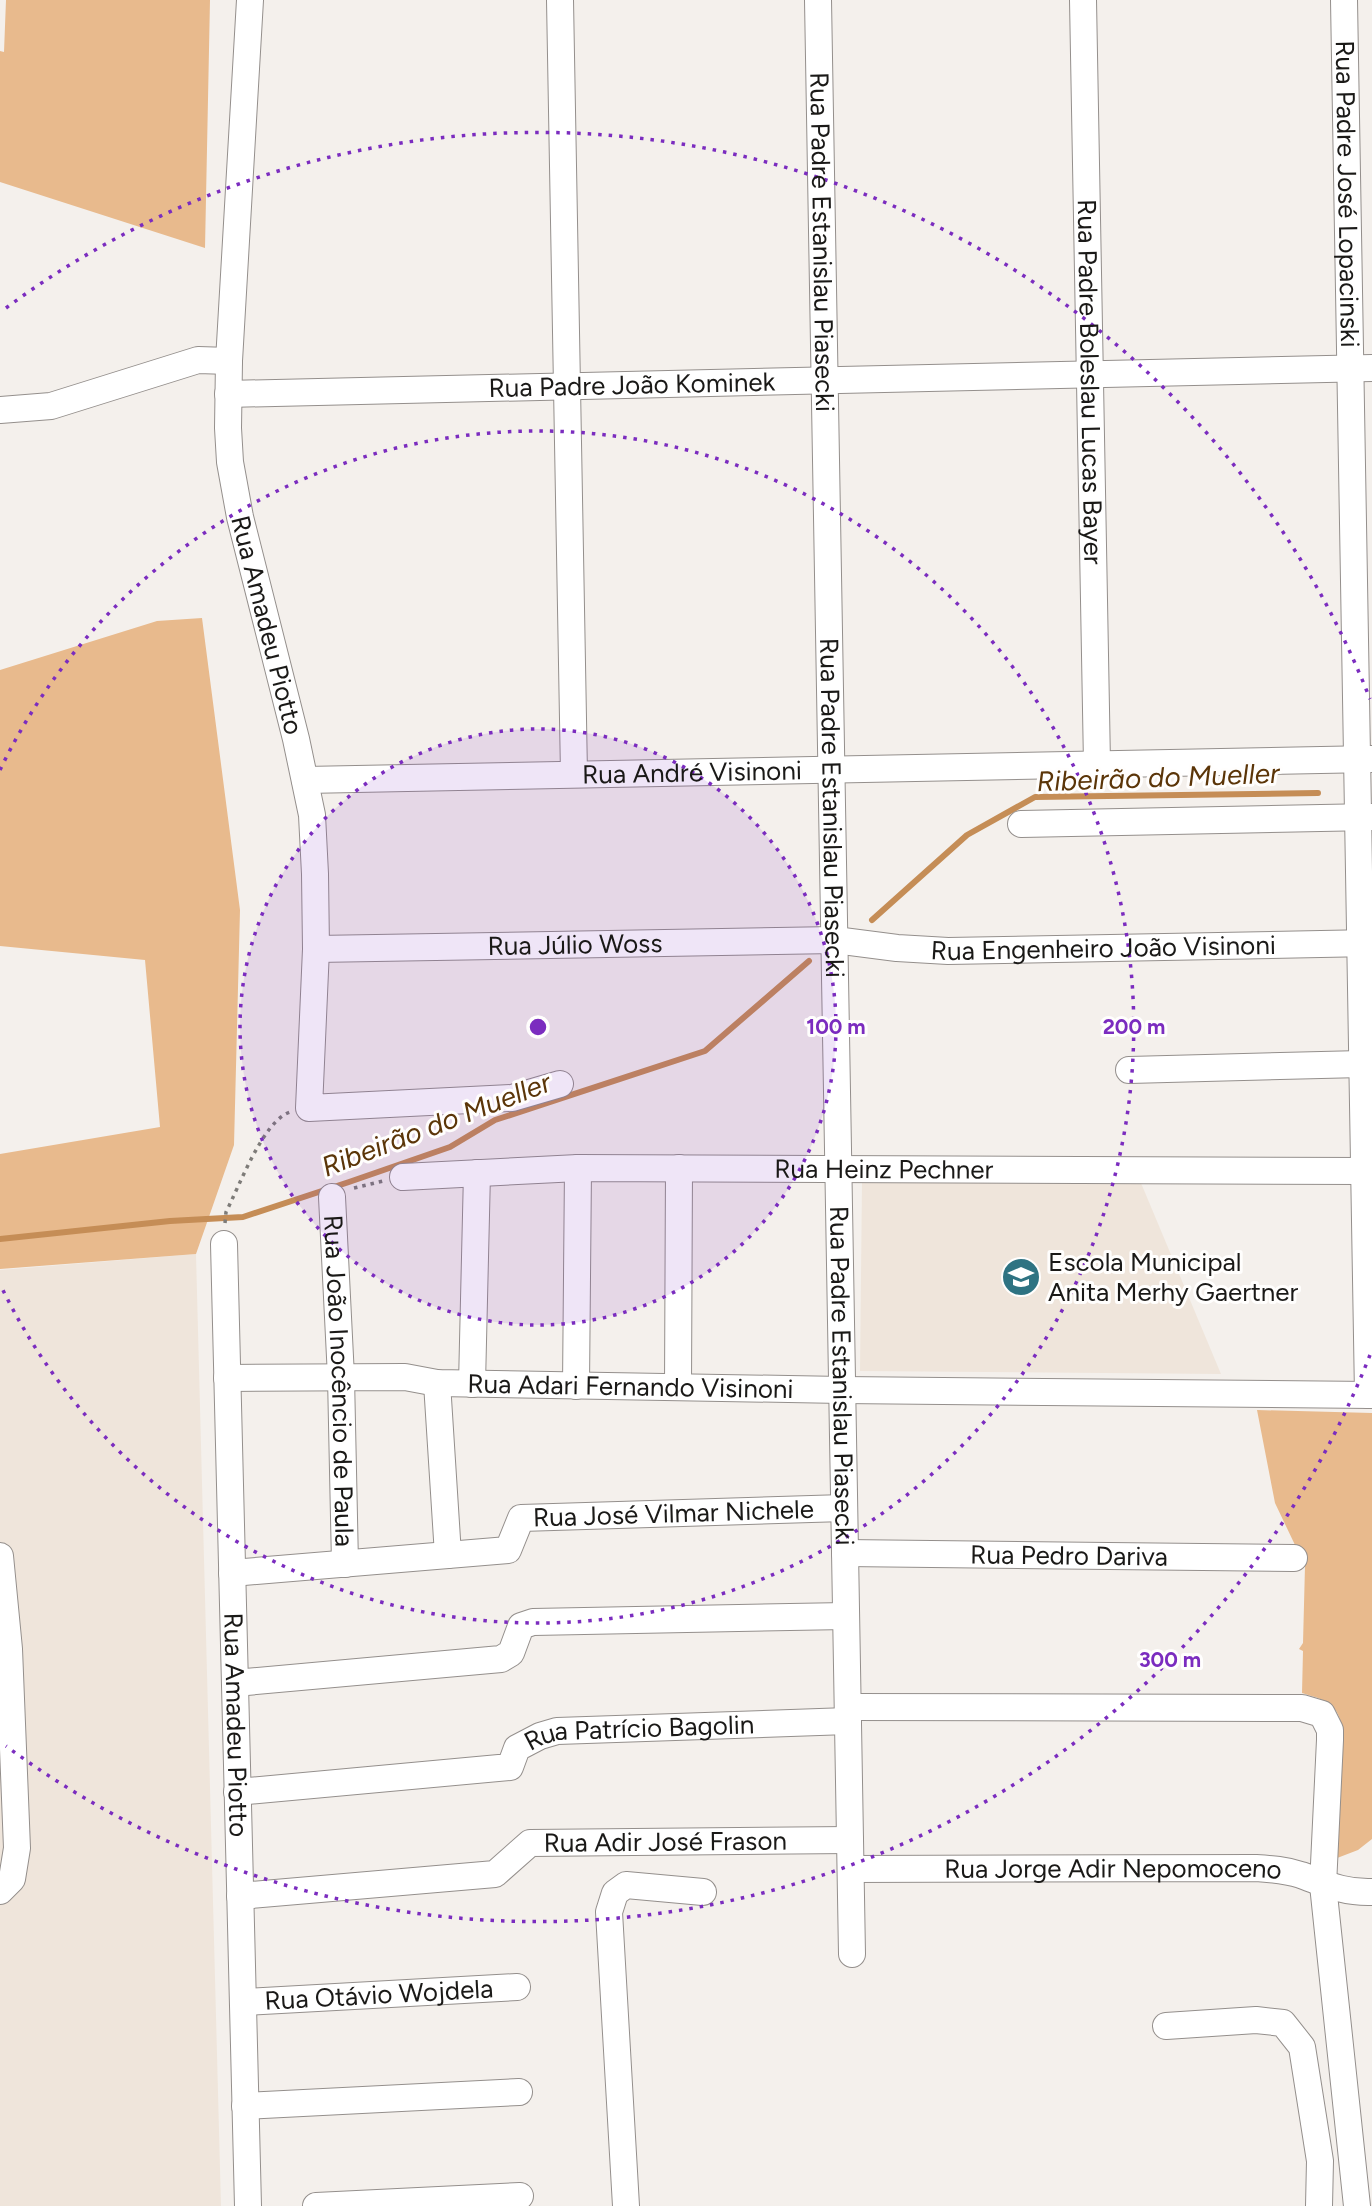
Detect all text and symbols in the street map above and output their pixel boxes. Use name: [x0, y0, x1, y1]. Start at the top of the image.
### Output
street label: Rua Padre José Lopacinski: [1329, 40, 1366, 348]
street label: Rua Padre Estanislau Piasecki: [803, 72, 841, 412]
street label: Rua Padre Boleslau Lucas Bayer: [1071, 199, 1109, 565]
street label: Rua Padre João Kominek: [488, 366, 776, 404]
street label: Rua Amadeu Piotto: [224, 512, 310, 738]
street label: Rua Padre Estanislau Piasecki: [813, 638, 851, 978]
street label: Rua André Visinoni: [582, 754, 802, 791]
water label: Ribeirão do Mueller: [1036, 756, 1282, 798]
street label: Rua Júlio Woss: [487, 927, 663, 962]
street label: Rua Engenheiro João Visinoni: [930, 929, 1276, 967]
text: 100 m: [806, 1014, 866, 1039]
text: 200 m: [1103, 1014, 1165, 1039]
centre of rings: [526, 1015, 550, 1039]
water label: Ribeirão do Mueller: [316, 1064, 557, 1183]
street label: Rua Heinz Pechner: [774, 1153, 994, 1186]
street label: Rua Padre Estanislau Piasecki: [823, 1206, 861, 1546]
street label: Rua João Inocêncio de Paula: [317, 1214, 361, 1547]
place label: Escola Municipal Anita Merhy Gaertner: [1048, 1246, 1299, 1308]
school or university icon: Escola Municipal Anita Merhy Gaertner: [1000, 1256, 1042, 1298]
street label: Rua Adari Fernando Visinoni: [467, 1368, 794, 1405]
street label: Rua José Vilmar Nichele: [532, 1493, 814, 1534]
street label: Rua Pedro Dariva: [970, 1538, 1168, 1573]
street label: Rua Amadeu Piotto: [217, 1612, 255, 1838]
text: 300 m: [1139, 1647, 1201, 1672]
street label: Rua Patrício Bagolin: [519, 1708, 755, 1757]
street label: Rua Adir José Frason: [543, 1825, 787, 1859]
street label: Rua Jorge Adir Nepomoceno: [944, 1852, 1283, 1886]
street label: Rua Otávio Wojdela: [264, 1972, 494, 2017]

